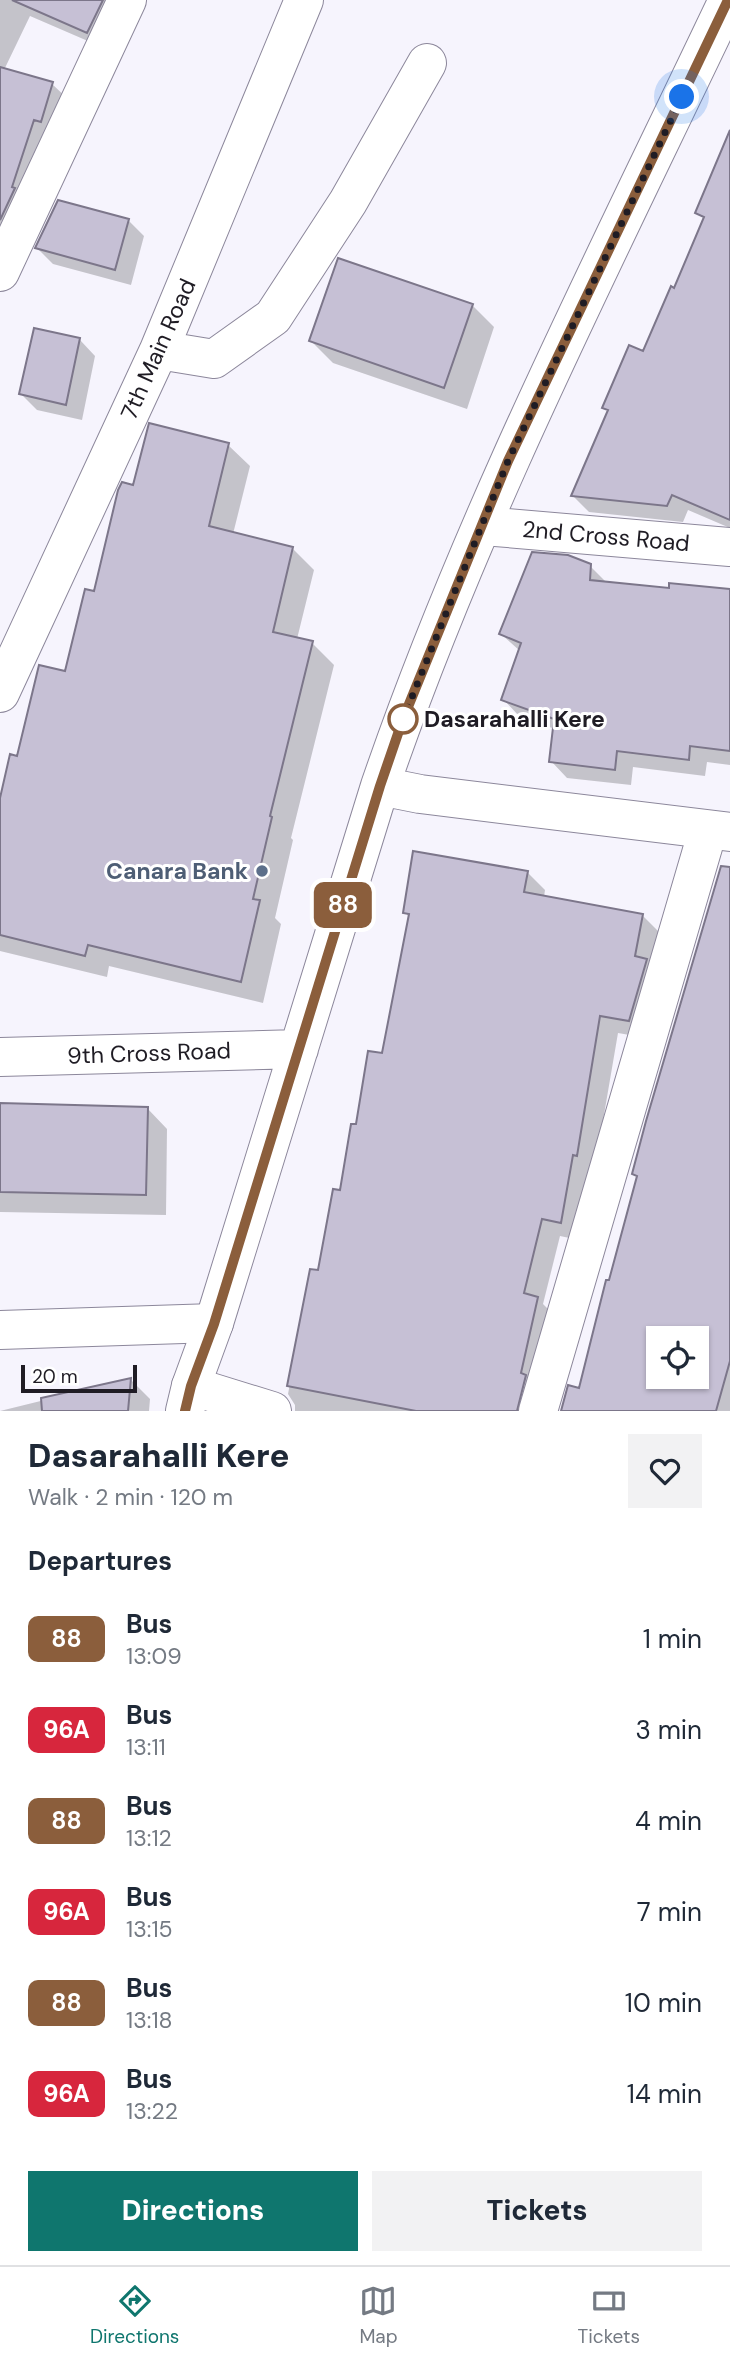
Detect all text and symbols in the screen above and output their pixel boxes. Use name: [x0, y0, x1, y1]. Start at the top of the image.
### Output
your location: [664, 79, 699, 114]
street label: 7th Main Road: [114, 274, 202, 424]
street label: 2nd Cross Road: [521, 514, 691, 558]
marker: Dasarahalli Kere: [388, 704, 418, 734]
place label: Dasarahalli Kere: [424, 704, 605, 734]
place label: Canara Bank: [106, 856, 248, 886]
marker: Canara Bank: [254, 863, 270, 879]
line badge: 88: [312, 882, 374, 928]
text: 88: [328, 889, 358, 920]
street label: 9th Cross Road: [67, 1035, 231, 1071]
map controls: [646, 1326, 709, 1389]
button: locate: [646, 1326, 709, 1389]
scale bar: [21, 1362, 136, 1394]
text: 20 m: [32, 1364, 78, 1389]
text: Dasarahalli Kere: [28, 1434, 289, 1477]
button: heart: [628, 1434, 702, 1508]
text: Walk · 2 min · 120 m: [28, 1482, 233, 1512]
text: Departures: [28, 1544, 172, 1578]
text: Bus: [126, 1607, 172, 1641]
text: 1 min: [643, 1622, 702, 1656]
text: 88: [51, 1623, 82, 1654]
text: 13:09: [126, 1641, 182, 1671]
text: Bus: [126, 1698, 172, 1732]
text: 3 min: [635, 1713, 702, 1747]
text: 96A: [43, 1714, 90, 1745]
text: 13:11: [126, 1732, 166, 1762]
text: Bus: [126, 1789, 172, 1823]
text: 4 min: [635, 1804, 702, 1838]
text: 88: [51, 1805, 82, 1836]
text: 13:12: [126, 1823, 172, 1853]
text: Bus: [126, 1880, 172, 1914]
text: 7 min: [637, 1895, 702, 1929]
text: 96A: [43, 1896, 90, 1927]
text: 13:15: [126, 1914, 173, 1944]
text: Bus: [126, 1971, 172, 2005]
text: 10 min: [625, 1986, 702, 2020]
text: 88: [51, 1987, 82, 2018]
text: 13:18: [126, 2005, 173, 2035]
text: Bus: [126, 2062, 172, 2096]
text: 14 min: [627, 2077, 702, 2111]
text: 96A: [43, 2078, 90, 2109]
text: 13:22: [126, 2096, 178, 2126]
button: Directions: [28, 2171, 358, 2251]
button: Tickets: [372, 2171, 702, 2251]
tab: Directions: [90, 2282, 179, 2349]
tab: Map: [359, 2282, 398, 2349]
tab: Tickets: [578, 2282, 640, 2349]

